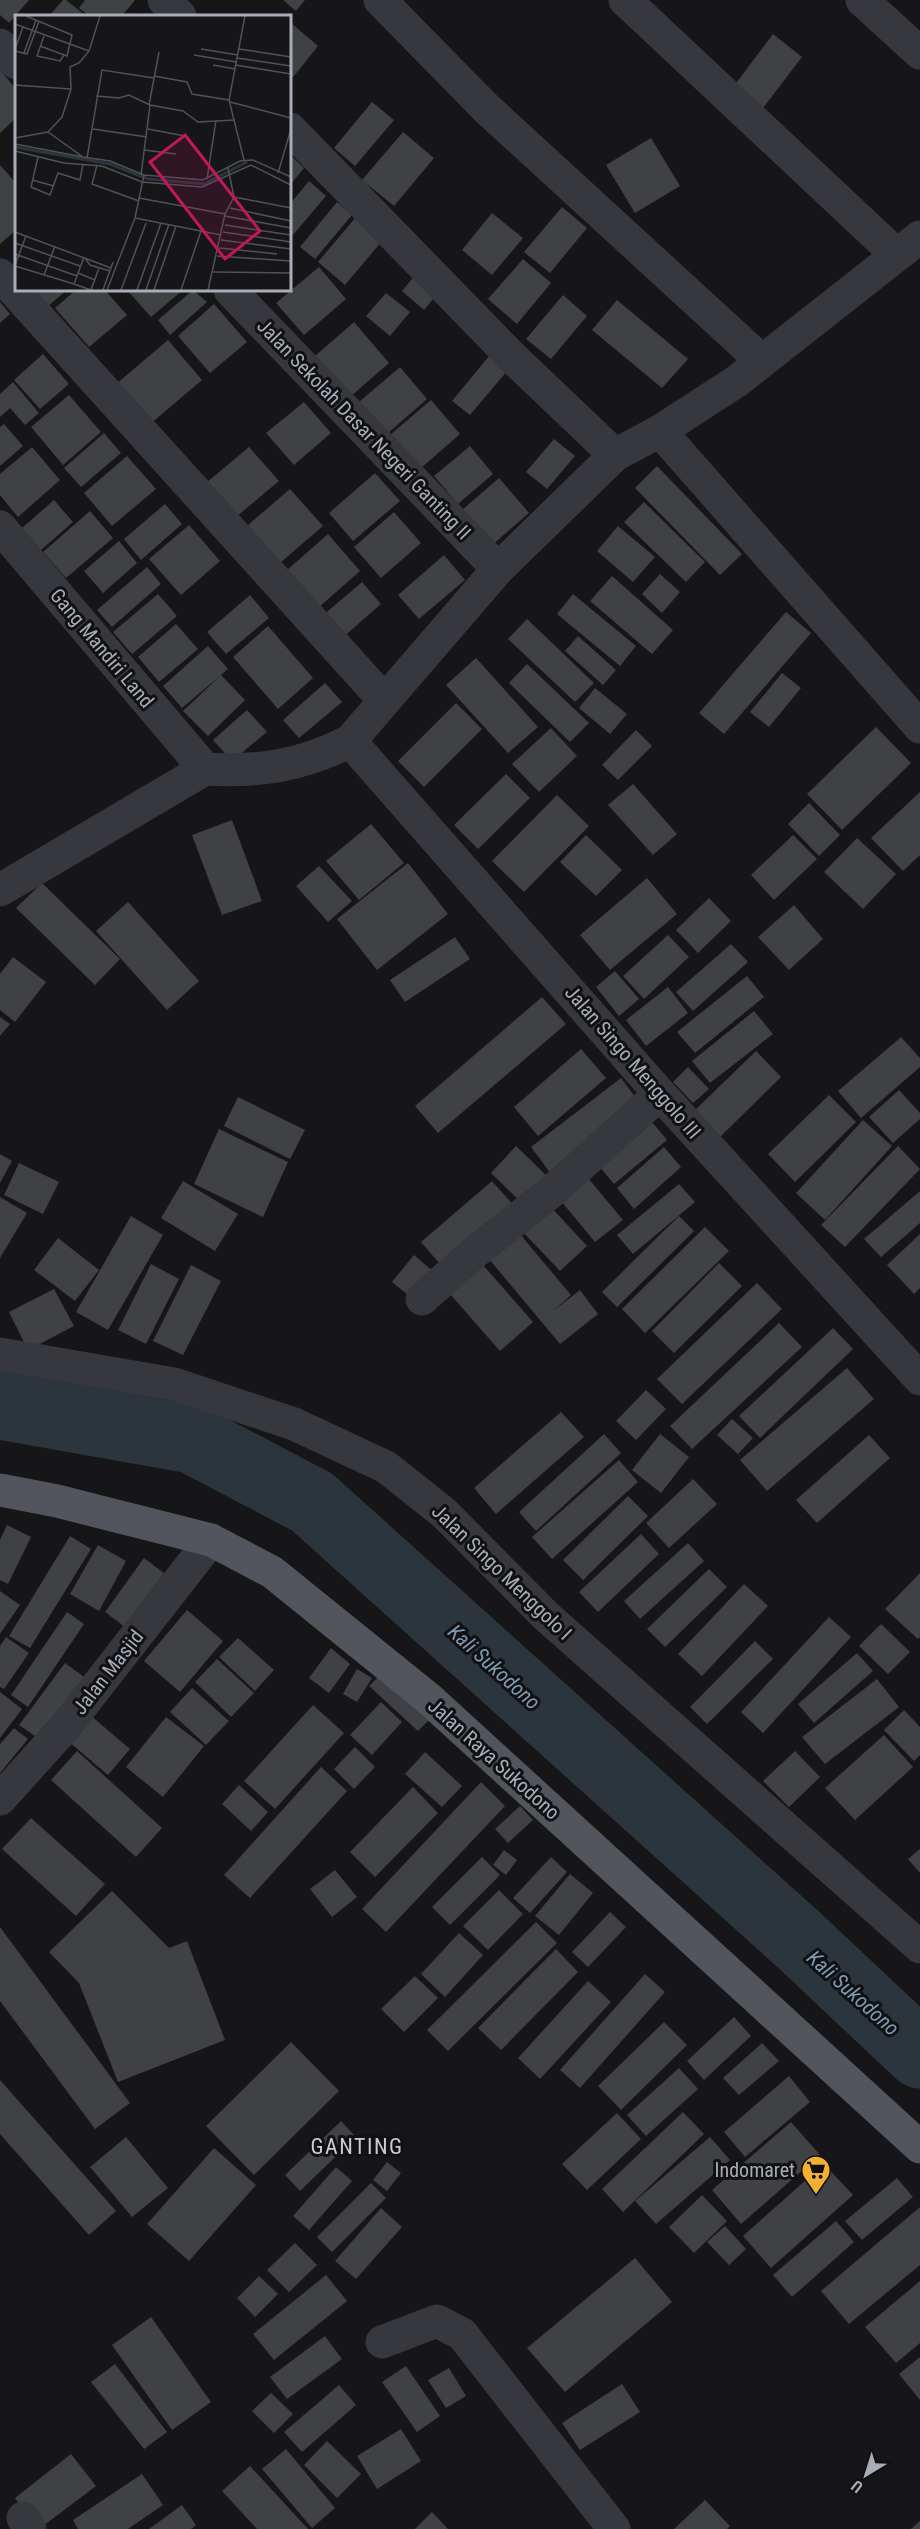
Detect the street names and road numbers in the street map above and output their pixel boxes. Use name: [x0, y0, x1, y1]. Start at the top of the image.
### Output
street label: Jalan Sekolah Dasar Negeri Ganting II: [252, 314, 476, 544]
street label: Gang Mandiri Land: [45, 583, 159, 713]
street label: Jalan Singo Menggolo III: [560, 981, 706, 1143]
street label: Jalan Singo Menggolo I: [427, 1499, 577, 1645]
street label: Jalan Masjid: [68, 1625, 148, 1719]
street label: Jalan Raya Sukodono: [423, 1694, 565, 1824]

